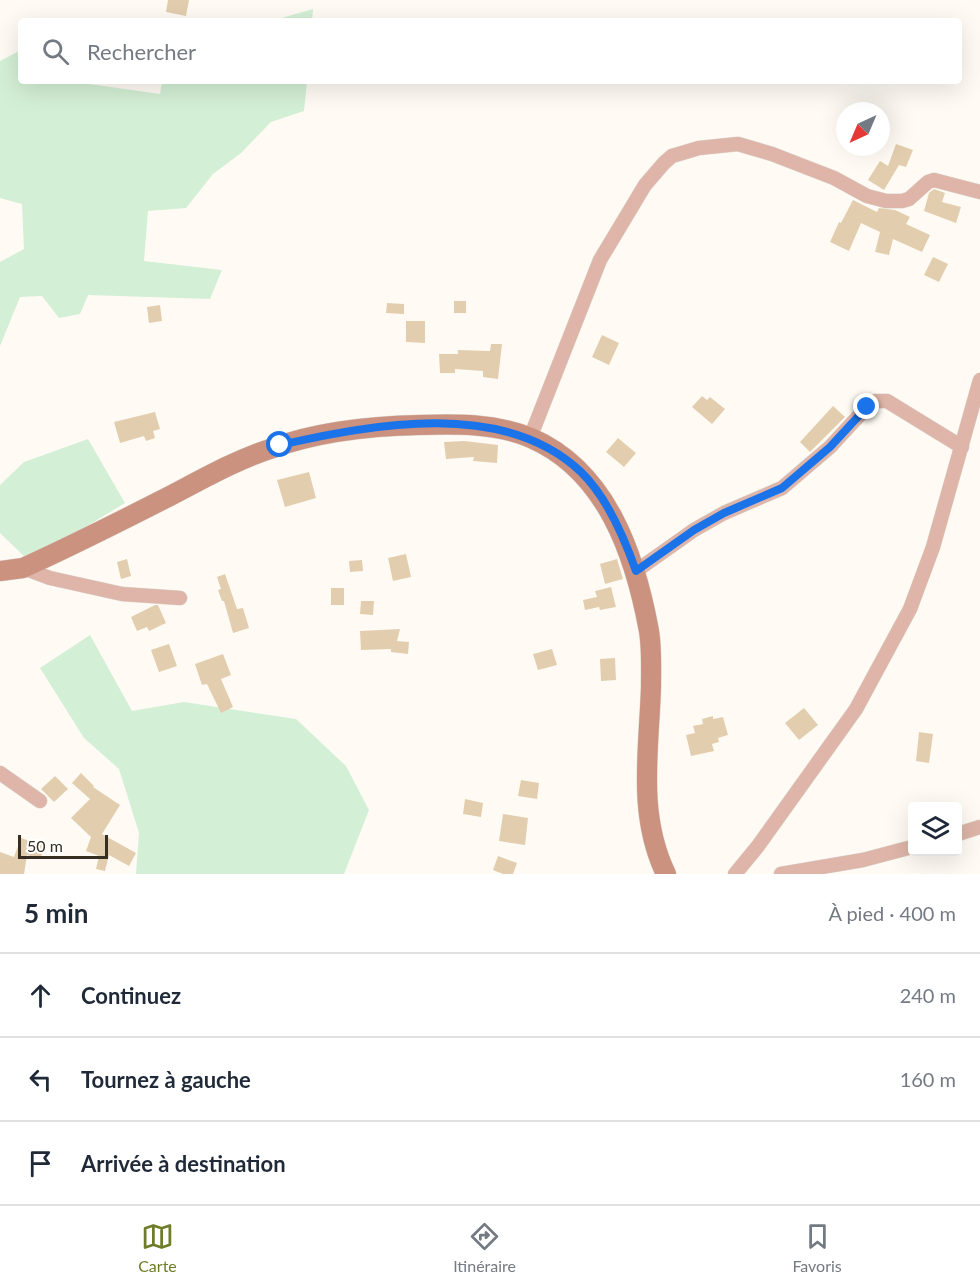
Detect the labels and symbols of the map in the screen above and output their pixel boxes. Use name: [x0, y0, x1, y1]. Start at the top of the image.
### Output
north arrow: [836, 102, 890, 156]
route end: [853, 393, 879, 419]
route start: [266, 431, 292, 457]
scale bar: [18, 832, 108, 860]

